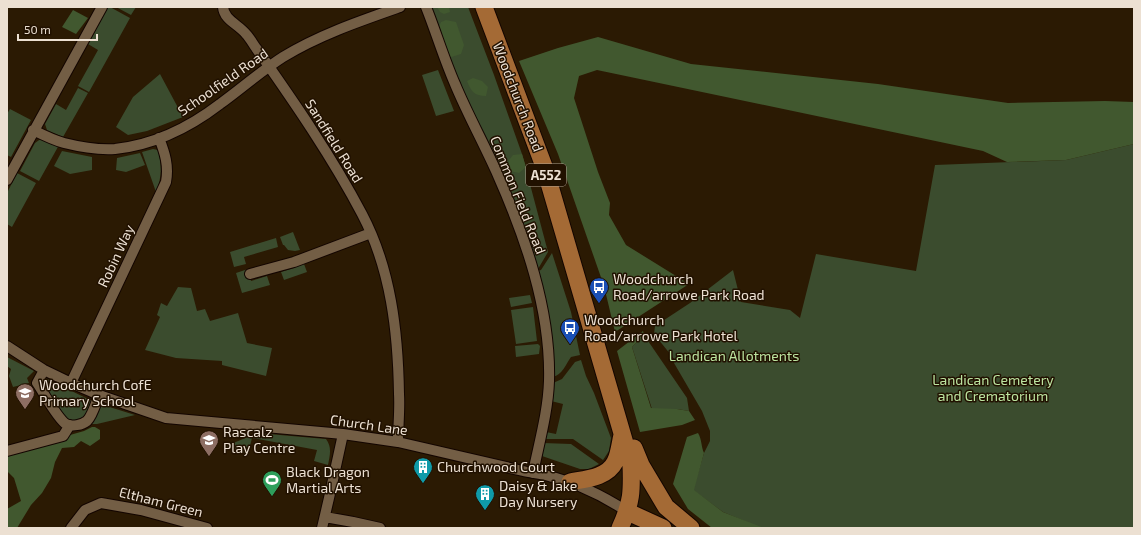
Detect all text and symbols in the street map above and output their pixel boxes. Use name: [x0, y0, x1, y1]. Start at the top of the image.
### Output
scale bar: [18, 16, 97, 42]
text: 50 m: [24, 22, 51, 36]
street label: Woodchurch Road: [490, 40, 547, 154]
street label: Schoolfield Road: [174, 44, 271, 119]
street label: Sandfield Road: [302, 96, 367, 186]
street label: Common Field Road: [487, 133, 550, 256]
road number: A552: [526, 164, 566, 186]
street label: Robin Way: [94, 221, 138, 290]
place label: Woodchurch Road/arrowe Park Road: [613, 270, 765, 303]
bus stop icon: Woodchurch Road/arrowe Park Road: [588, 276, 610, 304]
place label: Woodchurch Road/arrowe Park Hotel: [584, 311, 739, 344]
bus stop icon: Woodchurch Road/arrowe Park Hotel: [559, 317, 581, 345]
park label: Landican Allotments: [669, 347, 799, 364]
park label: Landican Cemetery and Crematorium: [932, 371, 1054, 404]
place label: Woodchurch CofE Primary School: [39, 376, 152, 409]
school or university icon: Woodchurch CofE Primary School: [14, 382, 36, 410]
street label: Church Lane: [329, 411, 409, 438]
place label: Rascalz Play Centre: [223, 423, 295, 456]
school or university icon: Rascalz Play Centre: [198, 429, 220, 457]
building icon: Churchwood Court: [412, 456, 434, 484]
place label: Churchwood Court: [437, 458, 555, 475]
place label: Black Dragon Martial Arts: [286, 463, 370, 496]
sports icon: Black Dragon Martial Arts: [261, 469, 283, 497]
place label: Daisy & Jake Day Nursery: [499, 477, 578, 510]
street label: Eltham Green: [117, 483, 205, 520]
building icon: Daisy & Jake Day Nursery: [474, 483, 496, 511]

